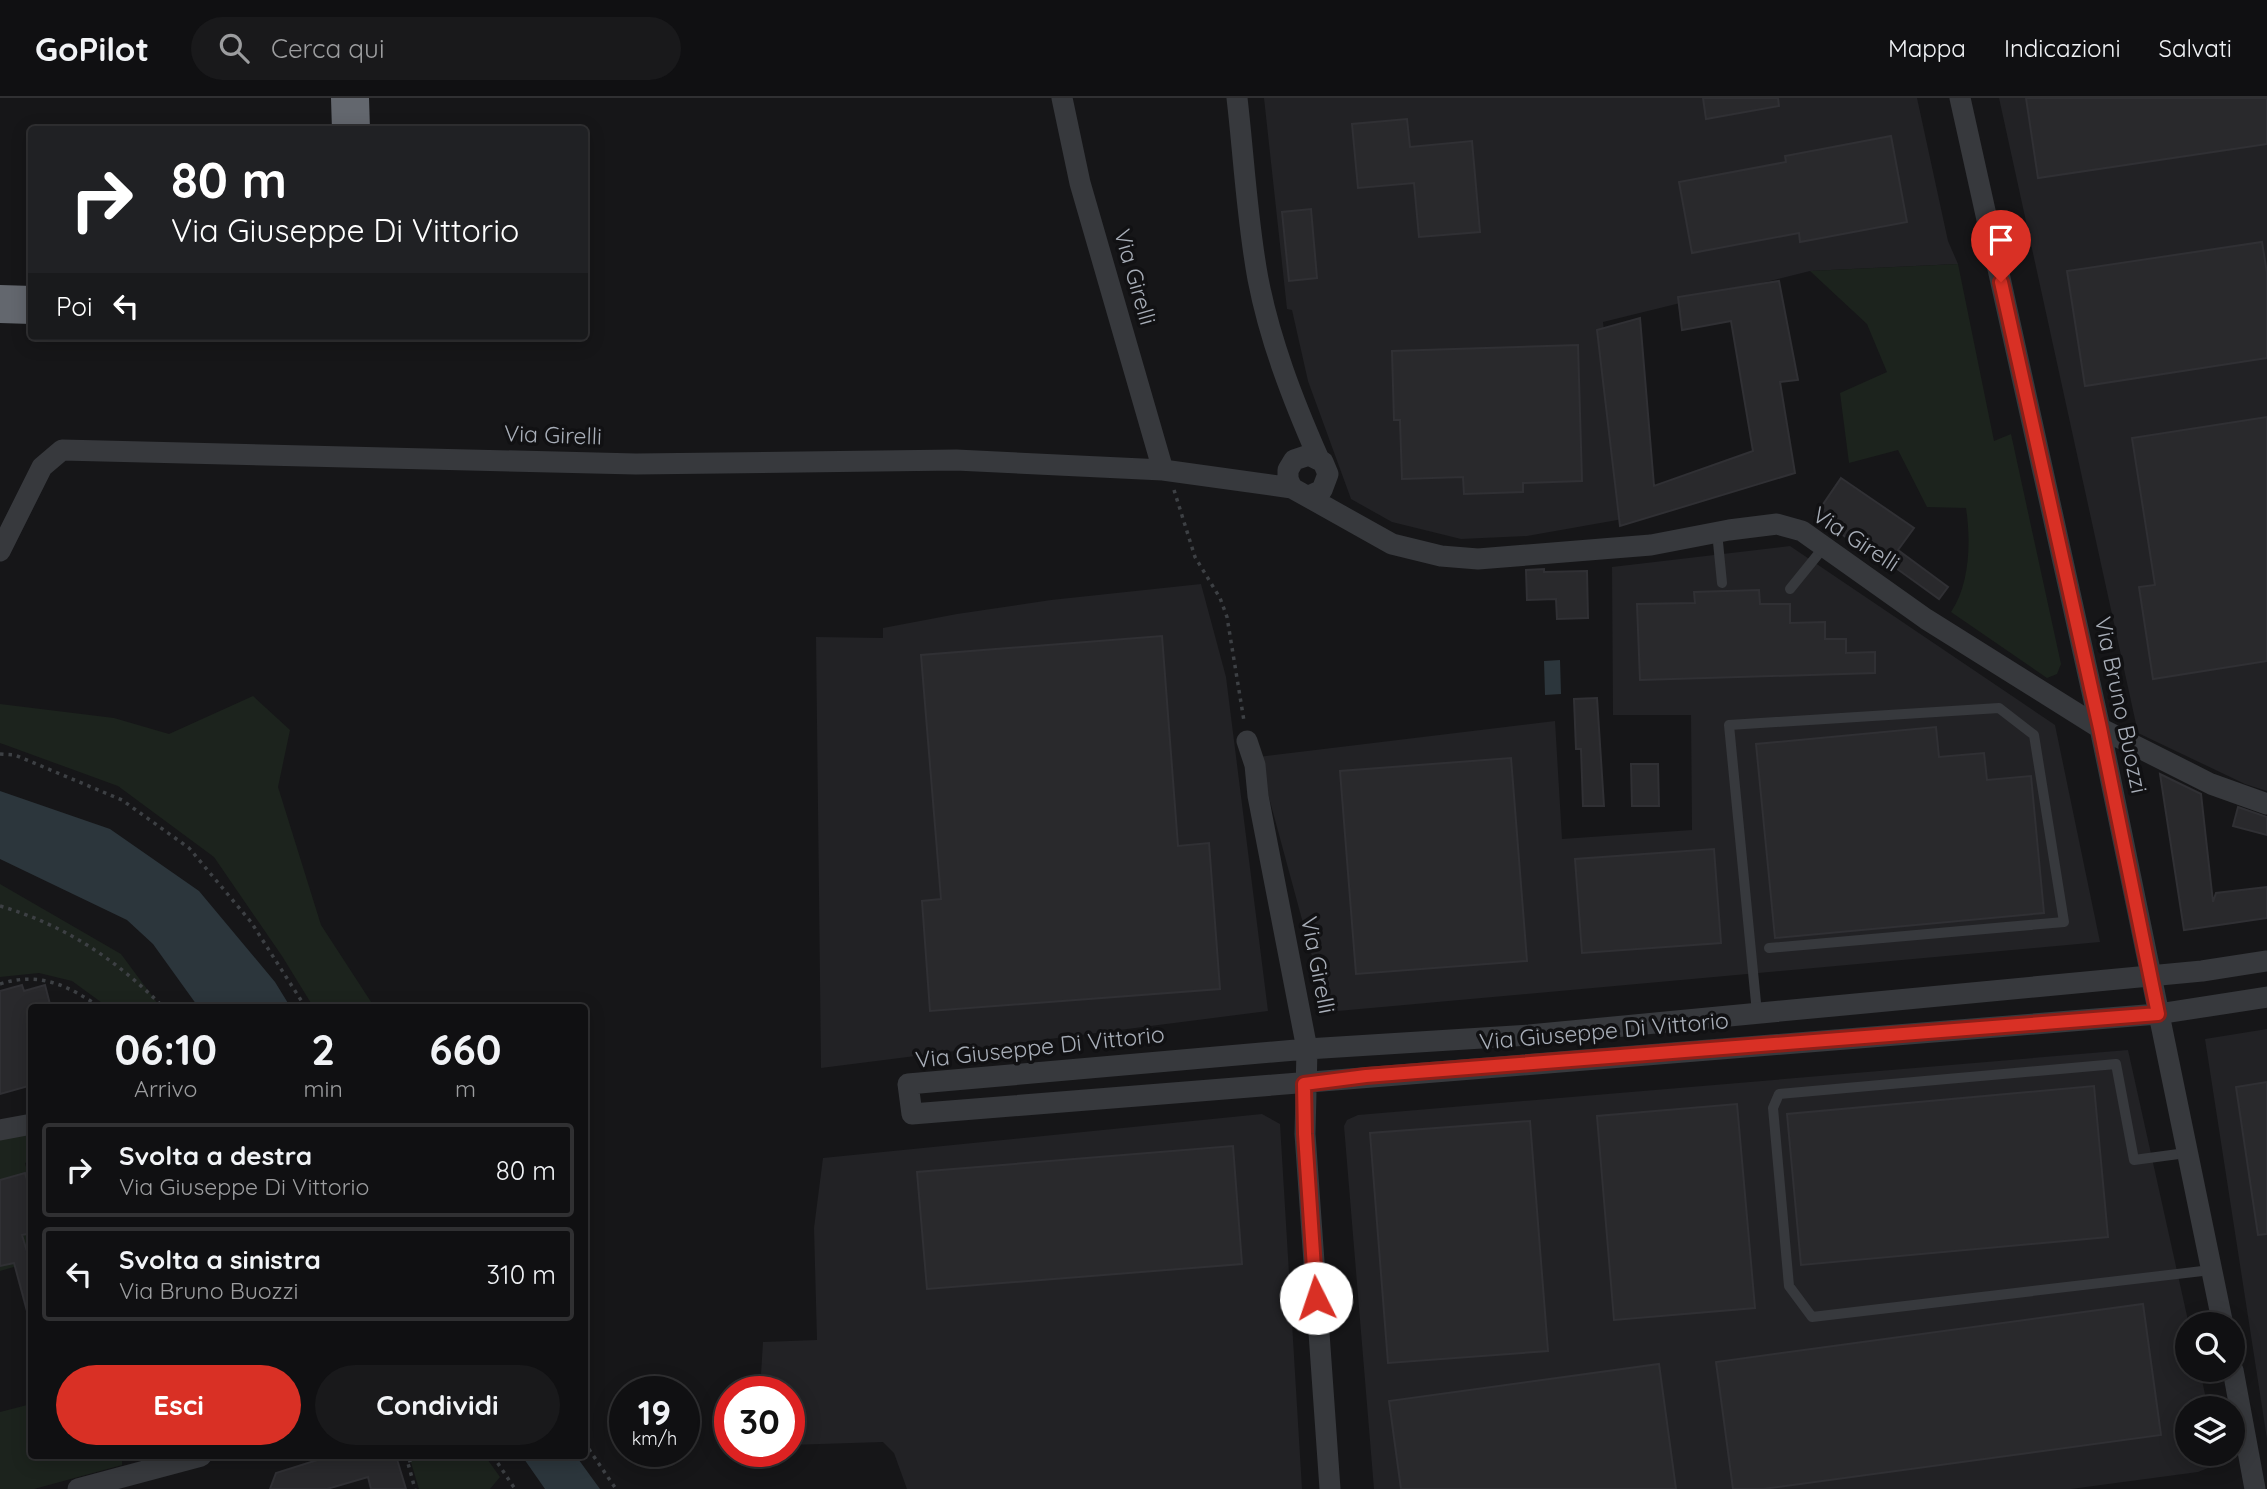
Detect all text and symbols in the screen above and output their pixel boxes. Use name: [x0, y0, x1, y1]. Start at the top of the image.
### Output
search box: [191, 17, 681, 80]
text: GoPilot: [35, 28, 149, 69]
icon: search: [215, 29, 253, 67]
text: Cerca qui: [271, 32, 384, 65]
text: Mappa: [1888, 33, 1966, 63]
text: Indicazioni: [2004, 33, 2121, 63]
text: Salvati: [2159, 33, 2232, 63]
text: 80 m: [171, 149, 287, 210]
icon: right: [56, 154, 147, 245]
text: Via Giuseppe Di Vittorio: [171, 210, 519, 250]
pin: [1971, 210, 2031, 282]
icon: arrive: [1982, 221, 2020, 259]
street label: Via Girelli: [1108, 226, 1163, 328]
icon: left: [107, 287, 145, 325]
text: Poi: [56, 290, 93, 323]
street label: Via Girelli: [503, 418, 603, 451]
street label: Via Girelli: [1807, 500, 1905, 577]
street label: Via Bruno Buozzi: [2089, 614, 2154, 796]
street label: Via Girelli: [1295, 914, 1342, 1016]
street label: Via Giuseppe Di Vittorio: [1478, 1005, 1730, 1056]
street label: Via Giuseppe Di Vittorio: [914, 1019, 1166, 1074]
text: 06:10: [114, 1023, 217, 1076]
text: 2: [311, 1023, 335, 1076]
text: 660: [429, 1023, 502, 1076]
text: Arrivo: [134, 1074, 198, 1103]
text: min: [304, 1074, 343, 1103]
text: m: [455, 1074, 476, 1103]
text: Svolta a destra: [119, 1139, 312, 1172]
icon: right: [60, 1151, 98, 1189]
text: 80 m: [496, 1154, 556, 1187]
text: Via Giuseppe Di Vittorio: [119, 1172, 369, 1201]
text: Svolta a sinistra: [119, 1243, 321, 1276]
icon: left: [60, 1255, 98, 1293]
text: 310 m: [486, 1258, 556, 1291]
position arrow: [1279, 1261, 1353, 1335]
text: Via Bruno Buozzi: [119, 1276, 299, 1305]
map controls: [2175, 1312, 2245, 1466]
button: search: [2175, 1312, 2245, 1382]
button: Esci: [56, 1365, 301, 1445]
button: Condividi: [315, 1365, 560, 1445]
speed limit sign: 30: [714, 1376, 805, 1467]
text: 19: [638, 1390, 671, 1434]
button: layers: [2175, 1396, 2245, 1466]
text: km/h: [632, 1427, 677, 1450]

